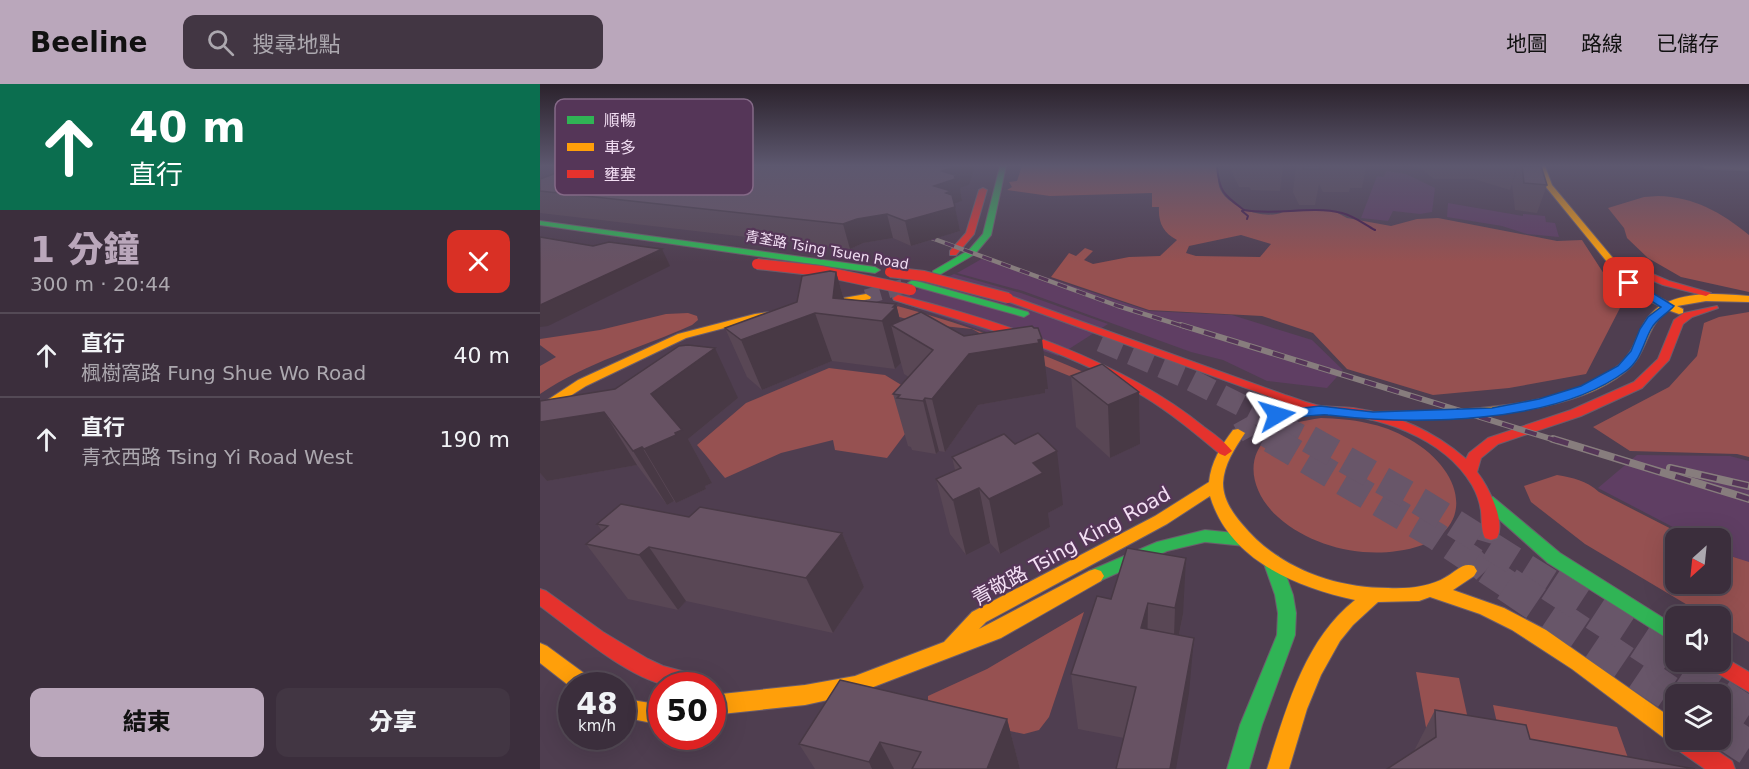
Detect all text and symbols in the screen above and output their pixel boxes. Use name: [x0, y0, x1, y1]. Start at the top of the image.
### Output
search box: [183, 15, 603, 69]
text: Beeline: [30, 26, 147, 59]
icon: search: [204, 26, 237, 59]
text: 搜尋地點: [252, 32, 340, 57]
text: 地圖: [1506, 32, 1548, 56]
text: 路線: [1581, 32, 1623, 56]
text: 已儲存: [1656, 32, 1719, 56]
legend: [555, 99, 753, 195]
text: 40 m: [129, 103, 246, 152]
icon: ahead: [30, 108, 108, 186]
text: 順暢: [604, 111, 636, 130]
text: 車多: [604, 138, 636, 157]
text: 直行: [129, 159, 183, 190]
text: 壅塞: [604, 165, 636, 184]
street label: 青荃路 Tsing Tsuen Road: [744, 228, 910, 272]
text: 1 分鐘: [30, 229, 140, 270]
button: close: [447, 230, 510, 293]
pin: [1603, 257, 1654, 308]
icon: arrive: [1612, 266, 1645, 299]
text: 300 m · 20:44: [30, 272, 171, 296]
text: 直行: [81, 331, 125, 356]
icon: ahead: [30, 339, 63, 372]
text: 40 m: [454, 343, 510, 368]
text: 楓樹窩路 Fung Shue Wo Road: [81, 361, 366, 385]
position arrow: [1245, 383, 1309, 447]
text: 直行: [81, 415, 125, 440]
icon: ahead: [30, 423, 63, 456]
text: 190 m: [440, 427, 510, 452]
text: 青衣西路 Tsing Yi Road West: [81, 445, 353, 469]
street label: 青敬路 Tsing King Road: [967, 481, 1175, 611]
north arrow: [1665, 528, 1731, 594]
map controls: [1665, 528, 1731, 750]
button: sound: [1665, 606, 1731, 672]
speed limit sign: 50: [648, 672, 726, 750]
button: layers: [1665, 684, 1731, 750]
text: 48: [576, 686, 618, 721]
button: 結束: [30, 688, 264, 757]
button: 分享: [276, 688, 510, 757]
text: km/h: [578, 717, 616, 735]

